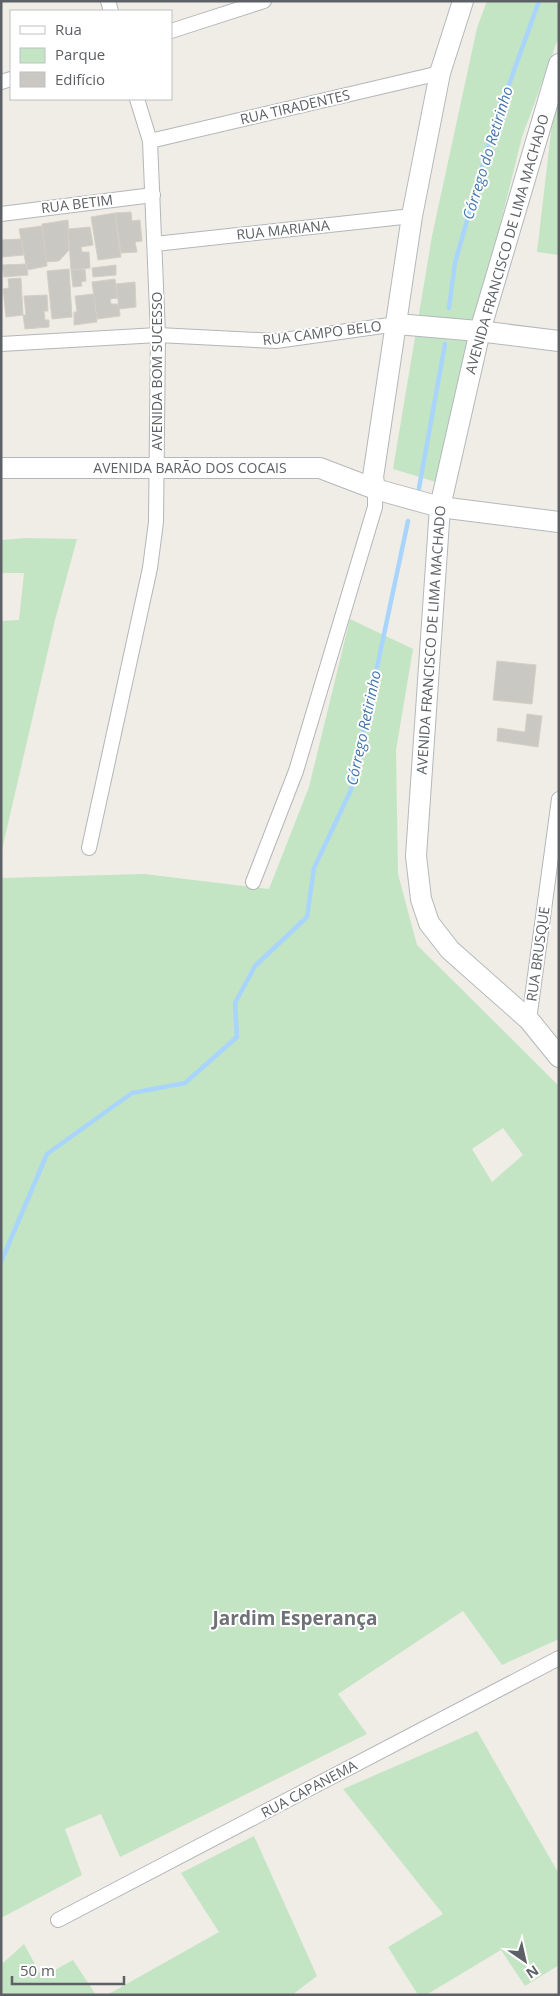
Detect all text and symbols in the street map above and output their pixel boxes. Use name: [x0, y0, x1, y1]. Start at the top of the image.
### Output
legend: [10, 10, 172, 100]
text: Rua: [55, 19, 82, 39]
text: Parque: [55, 44, 105, 64]
text: Edifício: [55, 69, 105, 89]
water label: Córrego do Retirinho: [457, 84, 517, 222]
street label: RUA TIRADENTES: [238, 85, 352, 128]
street label: AVENIDA FRANCISCO DE LIMA MACHADO: [460, 112, 553, 376]
street label: RUA BETIM: [40, 190, 114, 217]
street label: RUA MARIANA: [235, 215, 331, 244]
street label: AVENIDA BOM SUCESSO: [147, 291, 166, 450]
street label: RUA CAMPO BELO: [261, 316, 383, 349]
street label: AVENIDA BARÃO DOS COCAIS: [93, 458, 287, 477]
street label: AVENIDA FRANCISCO DE LIMA MACHADO: [412, 505, 449, 775]
water label: Córrego Retirinho: [341, 669, 385, 787]
street label: RUA BRUSQUE: [521, 905, 554, 1003]
district label: Jardim Esperança: [211, 1605, 377, 1631]
street label: RUA CAPANEMA: [257, 1755, 360, 1822]
north arrow: [500, 1936, 550, 1986]
scale bar: [12, 1954, 125, 1986]
text: 50 m: [20, 1960, 55, 1980]
text: N: [523, 1961, 543, 1983]

